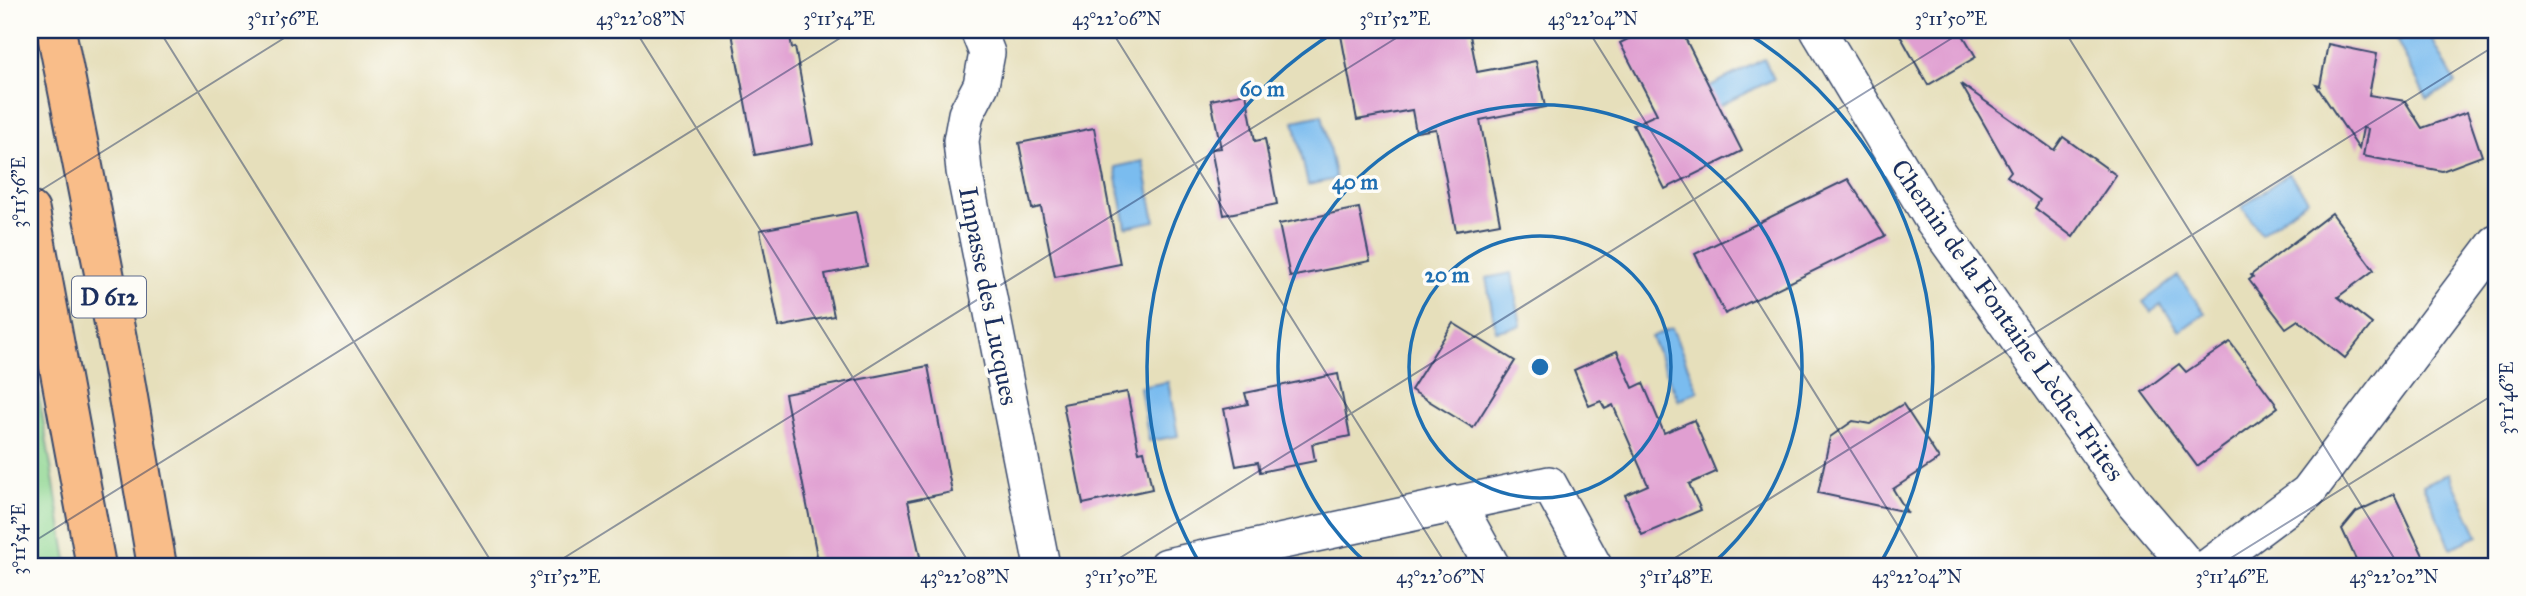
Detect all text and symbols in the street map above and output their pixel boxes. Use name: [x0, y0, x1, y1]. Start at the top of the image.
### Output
text: 3°11'56"E: [247, 8, 319, 30]
text: 43°22'08"N: [596, 8, 686, 30]
text: 3°11'54"E: [803, 8, 875, 30]
text: 43°22'06"N: [1072, 8, 1162, 30]
text: 3°11'52"E: [1360, 8, 1431, 30]
text: 43°22'04"N: [1548, 8, 1638, 30]
text: 3°11'50"E: [1915, 8, 1987, 30]
text: 60 m: [1239, 76, 1285, 102]
street label: Chemin de la Fontaine Lèche-Frites: [1884, 153, 2132, 487]
text: 3°11'56"E: [8, 156, 30, 228]
text: 40 m: [1332, 169, 1378, 195]
street label: Impasse des Lucques: [952, 184, 1026, 408]
text: 20 m: [1425, 262, 1470, 288]
road number: D 612: [72, 276, 146, 318]
centre of rings: [1528, 355, 1552, 379]
text: 3°11'46"E: [2496, 361, 2518, 434]
text: 3°11'54"E: [8, 503, 30, 575]
text: 3°11'52"E: [530, 566, 601, 588]
text: 43°22'08"N: [920, 566, 1010, 588]
text: 3°11'50"E: [1085, 566, 1157, 588]
text: 43°22'06"N: [1396, 566, 1486, 588]
text: 3°11'48"E: [1639, 566, 1713, 588]
text: 43°22'04"N: [1872, 566, 1962, 588]
text: 3°11'46"E: [2196, 566, 2269, 588]
text: 43°22'02"N: [2350, 566, 2438, 588]

